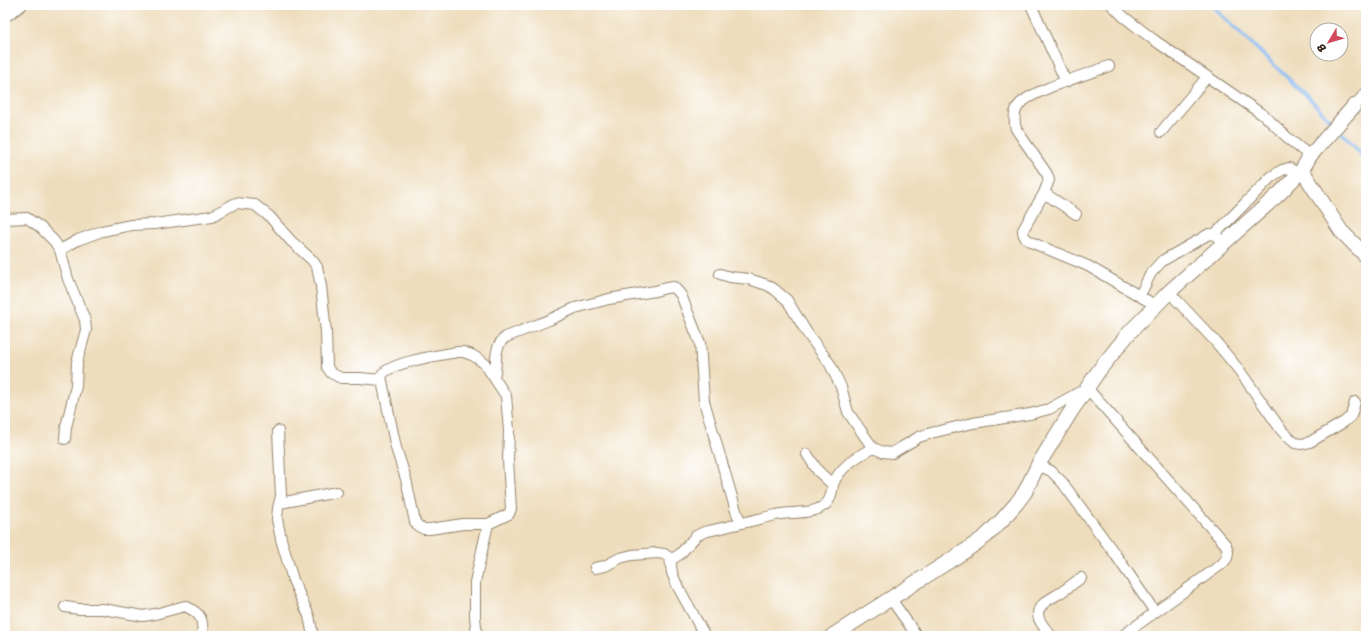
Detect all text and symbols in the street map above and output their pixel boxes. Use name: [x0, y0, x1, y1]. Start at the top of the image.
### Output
north arrow: [1309, 22, 1349, 62]
text: B: [1312, 39, 1331, 56]

